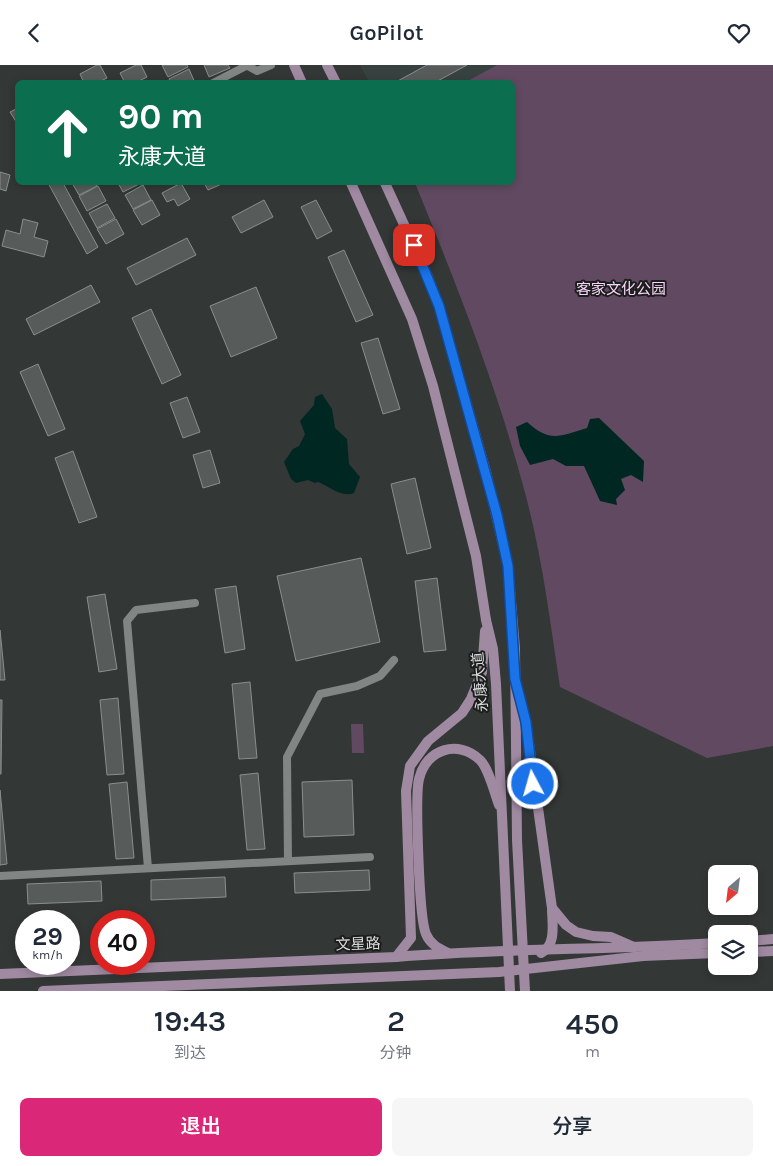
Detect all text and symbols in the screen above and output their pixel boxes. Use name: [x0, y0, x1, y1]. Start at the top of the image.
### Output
icon: back: [20, 19, 48, 47]
icon: heart: [725, 19, 753, 47]
text: GoPilot: [349, 20, 424, 46]
text: 90 m: [118, 96, 204, 137]
icon: ahead: [35, 100, 100, 165]
text: 永康大道: [118, 144, 206, 170]
pin: [393, 224, 435, 266]
icon: arrive: [400, 231, 428, 259]
park label: 客家文化公园: [576, 280, 666, 298]
street label: 永康大道: [468, 651, 492, 713]
position arrow: [506, 757, 558, 809]
north arrow: [708, 865, 758, 915]
map controls: [708, 865, 758, 975]
speed limit sign: 40: [90, 910, 155, 975]
text: 29: [32, 922, 63, 951]
button: layers: [708, 925, 758, 975]
street label: 文星路: [335, 934, 381, 954]
text: km/h: [32, 948, 63, 962]
text: 19:43: [154, 1003, 226, 1039]
text: 2: [387, 1003, 405, 1039]
text: 450: [566, 1006, 619, 1042]
text: m: [585, 1042, 600, 1061]
text: 到达: [174, 1043, 206, 1062]
text: 分钟: [380, 1043, 412, 1062]
button: 退出: [20, 1098, 382, 1156]
button: 分享: [392, 1098, 753, 1156]

